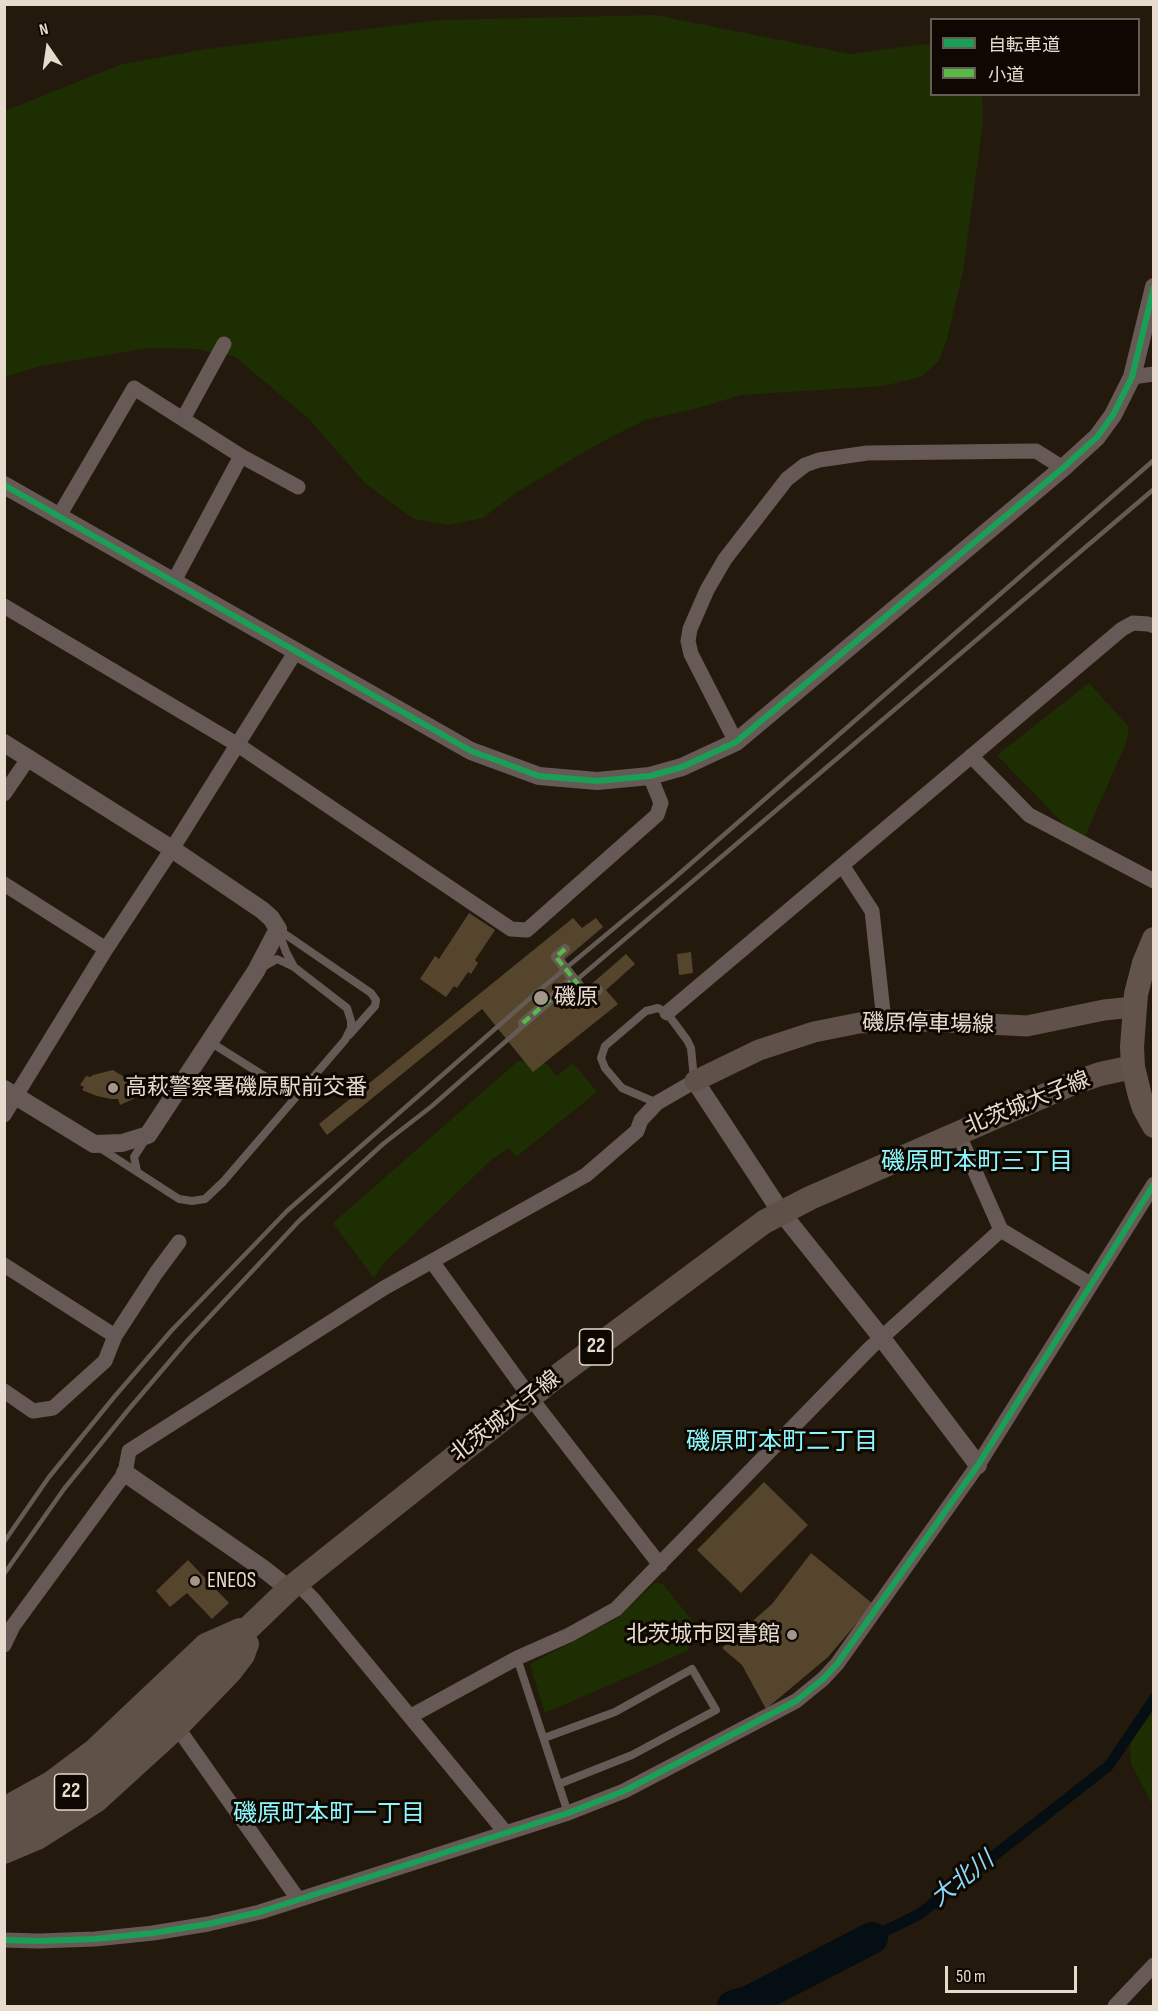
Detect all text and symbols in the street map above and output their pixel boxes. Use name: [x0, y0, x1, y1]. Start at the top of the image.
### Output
north arrow: [18, 18, 78, 78]
legend: [930, 18, 1140, 96]
text: N: [38, 20, 50, 40]
text: 自転車道: [988, 35, 1060, 56]
text: 小道: [988, 65, 1024, 86]
place label: 磯原: [554, 985, 598, 1011]
marker: 磯原: [532, 989, 550, 1007]
street label: 磯原停車場線: [862, 1011, 994, 1039]
street label: 北茨城大子線: [962, 1067, 1094, 1141]
place label: 高萩警察署磯原駅前交番: [125, 1075, 367, 1101]
marker: 高萩警察署磯原駅前交番: [106, 1081, 120, 1095]
district label: 磯原町本町三丁目: [881, 1149, 1073, 1177]
road number: 22: [580, 1329, 612, 1365]
street label: 北茨城大子線: [446, 1366, 566, 1468]
district label: 磯原町本町二丁目: [686, 1429, 878, 1457]
place label: ENEOS: [207, 1568, 256, 1594]
marker: ENEOS: [188, 1574, 202, 1588]
place label: 北茨城市図書館: [626, 1622, 780, 1648]
marker: 北茨城市図書館: [785, 1628, 799, 1642]
road number: 22: [54, 1774, 88, 1810]
district label: 磯原町本町一丁目: [233, 1801, 425, 1829]
water label: 大北川: [926, 1846, 1000, 1914]
scale bar: [948, 1954, 1080, 1992]
text: 50 m: [956, 1966, 986, 1987]

